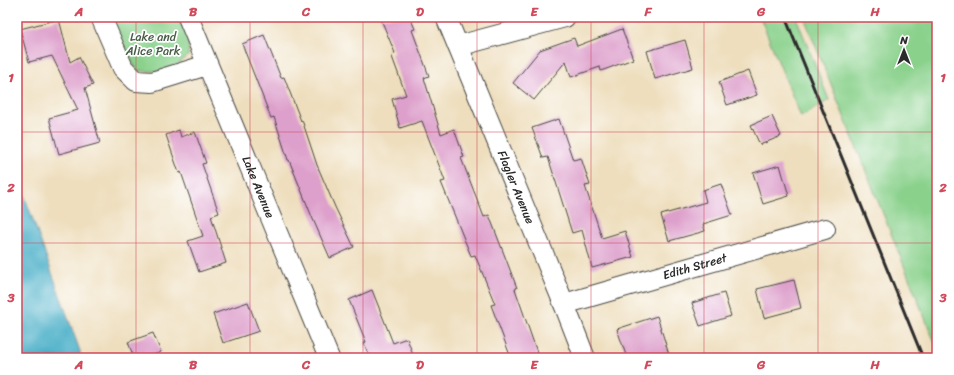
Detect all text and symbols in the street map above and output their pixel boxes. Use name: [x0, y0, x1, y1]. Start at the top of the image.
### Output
text: A: [74, 0, 83, 23]
text: B: [189, 0, 198, 23]
text: C: [301, 0, 311, 23]
text: D: [416, 0, 424, 23]
text: E: [530, 0, 539, 23]
text: F: [643, 0, 652, 23]
text: G: [756, 0, 766, 23]
text: H: [869, 0, 880, 23]
park label: Lake and Alice Park: [125, 26, 181, 62]
north arrow: [884, 30, 924, 70]
text: N: [899, 31, 908, 50]
text: 1: [8, 66, 14, 89]
text: 1: [940, 66, 946, 89]
street label: Flagler Avenue: [491, 147, 541, 227]
street label: Lake Avenue: [236, 152, 281, 222]
text: 2: [6, 176, 15, 199]
text: 2: [938, 176, 947, 199]
street label: Edith Street: [660, 246, 731, 286]
text: 3: [6, 286, 15, 309]
text: 3: [938, 286, 947, 309]
text: A: [74, 353, 83, 375]
text: B: [189, 353, 198, 375]
text: C: [301, 353, 311, 375]
text: D: [416, 353, 424, 375]
text: E: [530, 353, 539, 375]
text: F: [643, 353, 652, 375]
text: G: [756, 353, 766, 375]
text: H: [869, 353, 880, 375]

